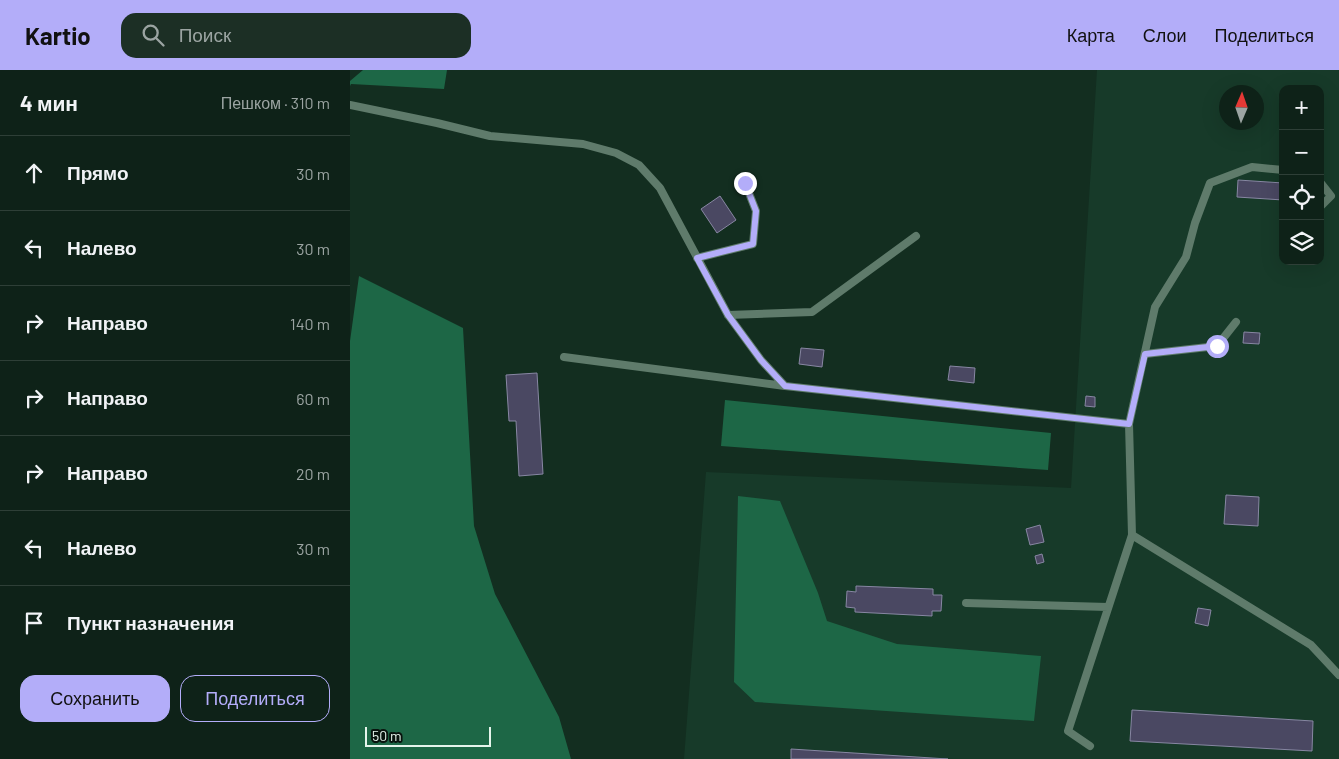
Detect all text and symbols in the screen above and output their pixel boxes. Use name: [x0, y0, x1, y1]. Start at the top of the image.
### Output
search box: [121, 13, 471, 58]
text: Kartio: [25, 21, 91, 50]
icon: search: [139, 21, 167, 49]
text: Поиск: [179, 23, 231, 46]
text: Карта: [1067, 24, 1115, 46]
text: Слои: [1143, 24, 1187, 46]
text: Поделиться: [1215, 24, 1314, 46]
north arrow: [1219, 85, 1264, 130]
map controls: [1279, 85, 1324, 265]
button: +: [1279, 85, 1324, 130]
text: 4 мин: [20, 90, 78, 115]
text: Пешком · 310 m: [221, 93, 330, 112]
button: −: [1279, 130, 1324, 175]
icon: ahead: [20, 159, 48, 187]
text: Прямо: [67, 161, 129, 184]
text: 30 m: [296, 164, 330, 183]
route end: [734, 172, 757, 195]
button: locate: [1279, 175, 1324, 220]
button: layers: [1279, 220, 1324, 265]
icon: left: [20, 234, 48, 262]
text: Налево: [67, 236, 137, 259]
text: 30 m: [296, 239, 330, 258]
icon: right: [20, 309, 48, 337]
text: Направо: [67, 311, 148, 334]
text: 140 m: [290, 314, 330, 333]
route start: [1206, 335, 1229, 358]
icon: right: [20, 384, 48, 412]
text: Направо: [67, 386, 148, 409]
text: 60 m: [296, 389, 330, 408]
icon: right: [20, 459, 48, 487]
text: Направо: [67, 461, 148, 484]
text: 20 m: [296, 464, 330, 483]
icon: left: [20, 534, 48, 562]
text: Налево: [67, 536, 137, 559]
text: 30 m: [296, 539, 330, 558]
icon: arrive: [20, 609, 48, 637]
text: Пункт назначения: [67, 611, 234, 634]
button: Сохранить: [20, 675, 170, 722]
button: Поделиться: [180, 675, 330, 722]
scale bar: [365, 724, 491, 747]
text: 50 m: [372, 727, 401, 744]

